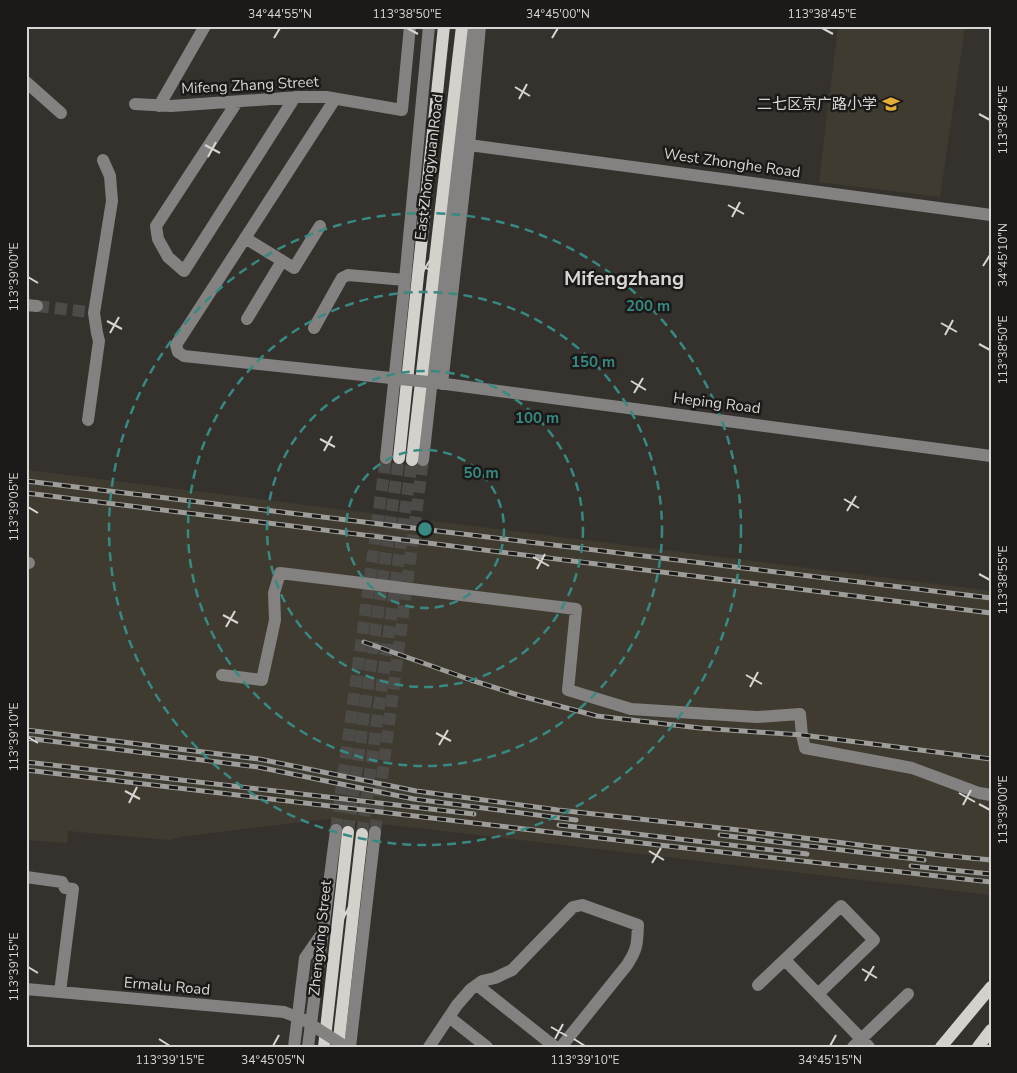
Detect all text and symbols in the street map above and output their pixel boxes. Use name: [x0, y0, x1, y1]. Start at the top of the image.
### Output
text: 34°44'55"N: [248, 6, 312, 22]
text: 113°38'50"E: [372, 6, 442, 22]
text: 34°45'00"N: [526, 6, 590, 22]
text: 113°38'45"E: [787, 6, 857, 22]
street label: Mifeng Zhang Street: [181, 71, 320, 99]
text: 113°38'45"E: [995, 85, 1011, 155]
street label: East Zhongyuan Road: [410, 93, 448, 241]
place label: 二七区京广路小学: [757, 94, 877, 114]
school or university icon: 二七区京广路小学: [881, 94, 901, 114]
street label: West Zhonghe Road: [662, 143, 802, 183]
text: 34°45'10"N: [995, 223, 1011, 287]
text: 113°39'00"E: [6, 242, 22, 312]
district label: Mifengzhang: [564, 265, 684, 292]
text: 200 m: [626, 296, 670, 316]
text: 113°38'50"E: [995, 315, 1011, 385]
text: 150 m: [571, 352, 615, 372]
street label: Heping Road: [672, 388, 762, 418]
text: 100 m: [515, 408, 559, 428]
text: 50 m: [463, 463, 499, 483]
text: 113°39'05"E: [6, 472, 22, 542]
centre of rings: [416, 520, 434, 538]
text: 113°38'55"E: [995, 545, 1011, 615]
text: 113°39'10"E: [6, 702, 22, 772]
text: 113°39'00"E: [995, 775, 1011, 845]
street label: Zhengxing Street: [304, 878, 336, 997]
text: 113°39'15"E: [6, 932, 22, 1002]
street label: Ermalu Road: [123, 972, 211, 1000]
text: 113°39'15"E: [135, 1052, 205, 1068]
text: 34°45'05"N: [241, 1052, 305, 1068]
text: 113°39'10"E: [550, 1052, 620, 1068]
text: 34°45'15"N: [798, 1052, 862, 1068]

